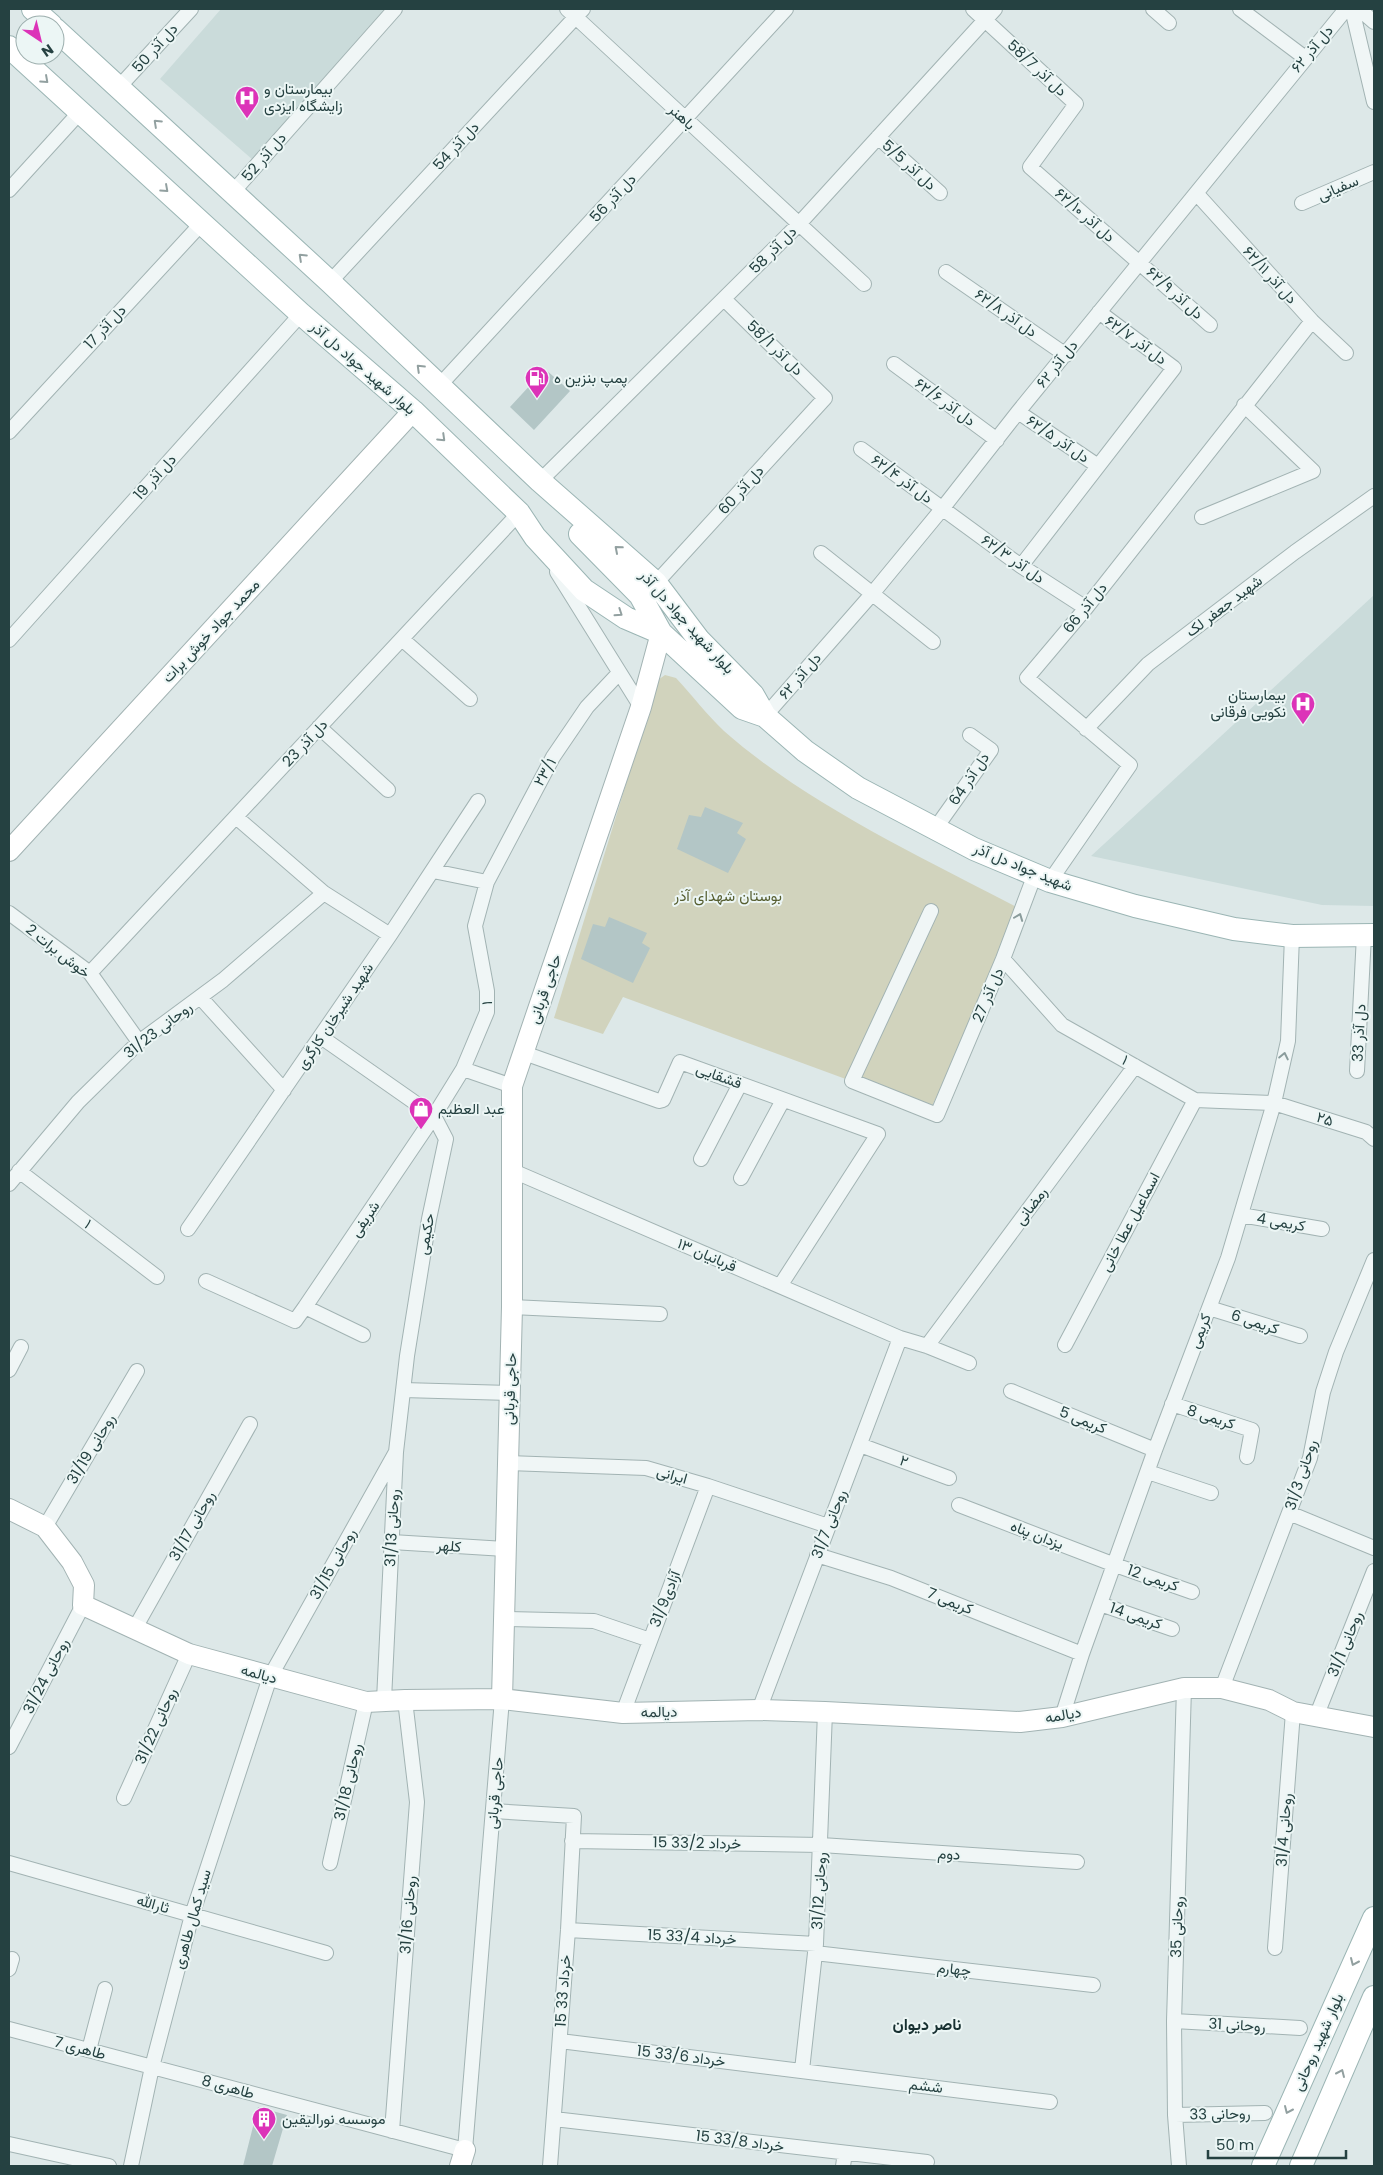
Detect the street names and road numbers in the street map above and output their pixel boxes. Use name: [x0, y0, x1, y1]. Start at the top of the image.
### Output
street label: دل آذر 50: [127, 19, 182, 77]
street label: دل آذر ۶۲: [1286, 21, 1338, 77]
street label: دل آذر 58/7: [1003, 34, 1072, 101]
street label: باهنر: [664, 98, 700, 134]
street label: دل آذر 54: [428, 117, 484, 175]
street label: دل آذر 52: [236, 128, 291, 186]
street label: دل آذر 5/5: [878, 135, 941, 195]
street label: دل آذر 56: [585, 169, 641, 227]
street label: سفیانی: [1314, 169, 1362, 206]
street label: دل آذر ۶۲/۱۰: [1051, 183, 1120, 247]
street label: دل آذر 58: [744, 221, 801, 278]
street label: دل آذر ۶۲/۱۱: [1239, 241, 1302, 308]
street label: دل آذر ۶۲/۹: [1142, 261, 1208, 324]
street label: دل آذر ۶۲/۸: [971, 283, 1042, 342]
street label: دل آذر 17: [79, 300, 131, 353]
street label: دل آذر ۶۲/۷: [1101, 310, 1171, 369]
street label: بلوار شهید جواد دل آذر: [305, 315, 420, 419]
street label: دل آذر 58/1: [742, 315, 808, 380]
street label: دل آذر ۶۲: [1031, 335, 1082, 392]
street label: دل آذر ۶۲/۶: [911, 372, 980, 431]
street label: دل آذر ۶۲/۵: [1023, 410, 1094, 467]
street label: دل آذر 19: [128, 449, 181, 504]
street label: دل آذر ۶۲/۴: [867, 449, 937, 508]
street label: دل آذر 60: [713, 461, 768, 519]
street label: دل آذر ۶۲/۳: [977, 529, 1049, 588]
street label: بلوار شهید جواد دل آذر: [634, 564, 740, 678]
street label: شهید جعفر لک: [1181, 570, 1267, 641]
street label: محمد جواد خوش برات: [157, 574, 264, 687]
street label: دل آذر 66: [1058, 578, 1112, 637]
street label: دل آذر ۶۲: [773, 648, 826, 704]
street label: دل آذر 23: [277, 714, 332, 771]
street label: دل آذر 64: [943, 748, 994, 809]
street label: ۲۳/۱: [528, 754, 561, 790]
street label: شهید جواد دل آذر: [970, 837, 1076, 896]
street label: خوش برات 2: [22, 919, 95, 983]
street label: حاجی قربانی: [523, 951, 566, 1026]
street label: شهید شیرخان کارگری: [291, 958, 378, 1073]
street label: دل آذر 27: [967, 964, 1008, 1025]
street label: روحانی 31/23: [119, 996, 196, 1063]
street label: ۱: [476, 1001, 497, 1005]
street label: دل آذر 33: [1346, 1003, 1371, 1063]
street label: ۱: [1118, 1049, 1132, 1070]
street label: قشقایی: [693, 1058, 745, 1094]
street label: ۲۵: [1314, 1106, 1336, 1131]
street label: اسماعیل عطا خانی: [1095, 1168, 1165, 1275]
street label: رمضانی: [1009, 1182, 1052, 1229]
street label: شریفی: [345, 1196, 384, 1241]
street label: کریمی 4: [1255, 1207, 1307, 1236]
street label: حکیمی: [412, 1212, 439, 1256]
street label: ۱: [80, 1214, 96, 1233]
street label: ۱۳ قربانیان: [674, 1233, 740, 1276]
street label: کریمی 6: [1229, 1304, 1282, 1339]
street label: کریمی: [1183, 1310, 1216, 1351]
street label: حاجی قربانی: [498, 1352, 521, 1426]
street label: کریمی 8: [1185, 1399, 1238, 1434]
street label: کریمی 5: [1056, 1401, 1110, 1439]
street label: روحانی 31/19: [61, 1410, 120, 1488]
street label: روحانی 31/3: [1279, 1437, 1322, 1513]
street label: ۲: [897, 1449, 912, 1472]
street label: ایرانی: [654, 1460, 690, 1489]
street label: روحانی 31/7: [806, 1486, 851, 1561]
street label: روحانی 31/17: [164, 1487, 219, 1565]
street label: روحانی 31/13: [379, 1488, 404, 1567]
street label: یزدان پناه: [1008, 1515, 1067, 1554]
street label: روحانی 31/15: [304, 1524, 361, 1603]
street label: کلهر: [435, 1534, 462, 1557]
street label: کریمی 12: [1125, 1559, 1182, 1596]
street label: آزادی31/9: [644, 1566, 685, 1630]
street label: کریمی 7: [924, 1582, 977, 1619]
street label: کریمی 14: [1107, 1597, 1165, 1634]
street label: روحانی 31/1: [1322, 1608, 1367, 1680]
street label: روحانی 31/24: [17, 1634, 74, 1717]
street label: دیالمه: [239, 1659, 279, 1688]
street label: روحانی 31/22: [129, 1684, 182, 1767]
street label: دیالمه: [641, 1701, 677, 1722]
street label: دیالمه: [1043, 1701, 1083, 1728]
street label: روحانی 31/18: [328, 1741, 367, 1823]
street label: حاجی قربانی: [481, 1756, 508, 1830]
street label: روحانی 31/4: [1270, 1792, 1297, 1868]
street label: 15 خرداد 33/2: [653, 1831, 741, 1854]
street label: دوم: [937, 1842, 961, 1865]
street label: روحانی 31/12: [806, 1852, 831, 1930]
street label: سید کمال طاهری: [167, 1867, 216, 1971]
street label: روحانی 31/16: [394, 1875, 421, 1955]
street label: ثارالله: [134, 1889, 172, 1918]
street label: روحانی 35: [1165, 1896, 1188, 1958]
street label: 15 خرداد 33/4: [647, 1924, 737, 1949]
street label: 15 خرداد 33: [550, 1954, 576, 2028]
street label: چهارم: [936, 1956, 972, 1981]
street label: بلوار شهید روحانی: [1287, 1990, 1348, 2094]
street label: روحانی 31: [1208, 2013, 1266, 2036]
street label: طاهری 7: [52, 2031, 109, 2065]
street label: 15 خرداد 33/6: [636, 2040, 727, 2071]
street label: طاهری 8: [199, 2069, 257, 2104]
street label: ششم: [908, 2073, 944, 2098]
street label: روحانی 33: [1189, 2102, 1251, 2125]
street label: 15 خرداد 33/8: [695, 2125, 786, 2156]

